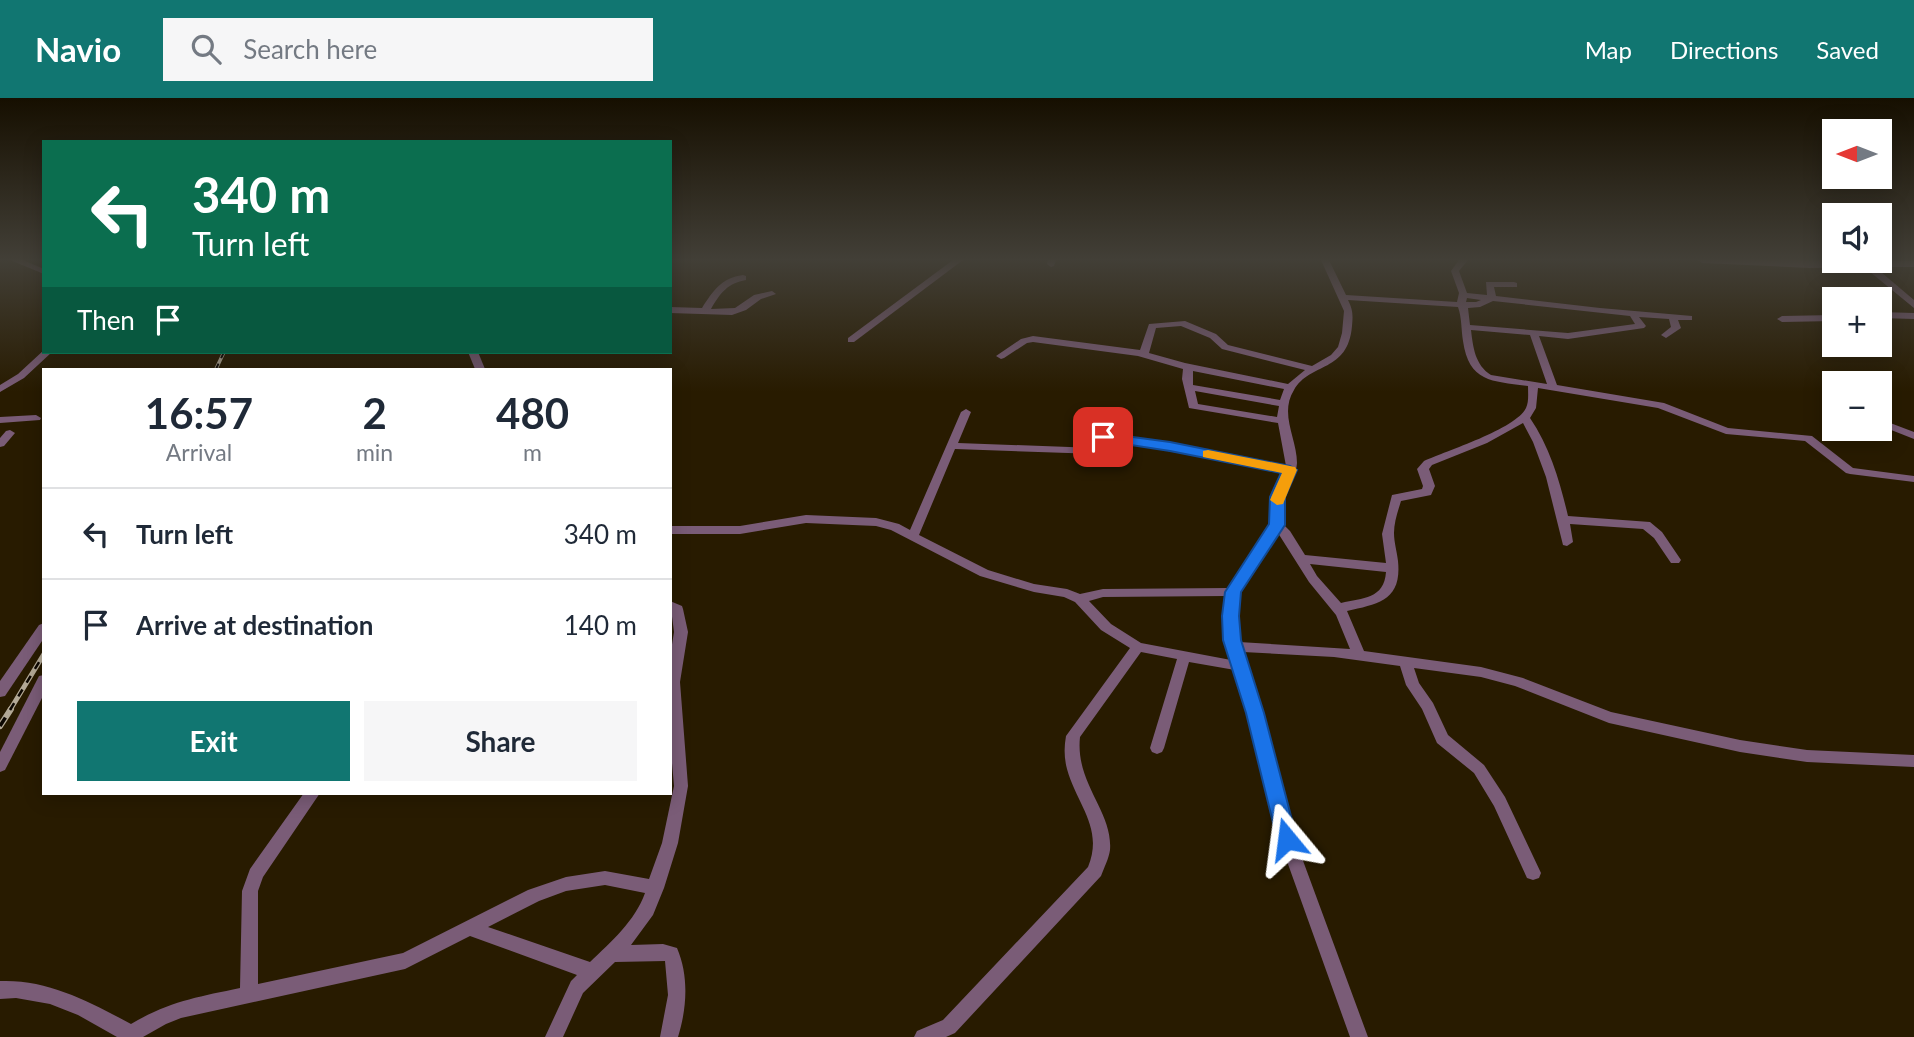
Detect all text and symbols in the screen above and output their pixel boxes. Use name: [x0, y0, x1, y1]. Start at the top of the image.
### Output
search box: [163, 18, 653, 81]
text: Navio: [35, 29, 121, 69]
icon: search: [187, 30, 225, 68]
text: Search here: [243, 33, 377, 65]
text: Map: [1585, 35, 1632, 64]
text: Directions: [1670, 35, 1778, 64]
text: Saved: [1816, 35, 1879, 64]
north arrow: [1822, 119, 1892, 189]
map controls: [1822, 119, 1892, 441]
text: 340 m: [192, 165, 330, 223]
icon: left: [77, 168, 168, 259]
button: sound: [1822, 203, 1892, 273]
text: Turn left: [192, 224, 309, 263]
button: +: [1822, 287, 1892, 357]
icon: arrive: [149, 301, 187, 339]
text: Then: [77, 304, 135, 336]
button: −: [1822, 371, 1892, 441]
text: 16:57: [145, 388, 253, 438]
text: 2: [362, 388, 387, 438]
text: 480: [496, 388, 569, 438]
pin: [1073, 407, 1133, 467]
icon: arrive: [1084, 418, 1122, 456]
text: Arrival: [166, 438, 232, 466]
text: min: [356, 438, 393, 466]
text: m: [523, 438, 542, 466]
icon: left: [77, 515, 115, 553]
text: Turn left: [136, 518, 233, 550]
text: 340 m: [564, 518, 637, 550]
icon: arrive: [77, 606, 115, 644]
text: Arrive at destination: [136, 609, 373, 641]
text: 140 m: [564, 609, 637, 641]
button: Exit: [77, 701, 350, 781]
button: Share: [364, 701, 637, 781]
position arrow: [1250, 802, 1324, 876]

